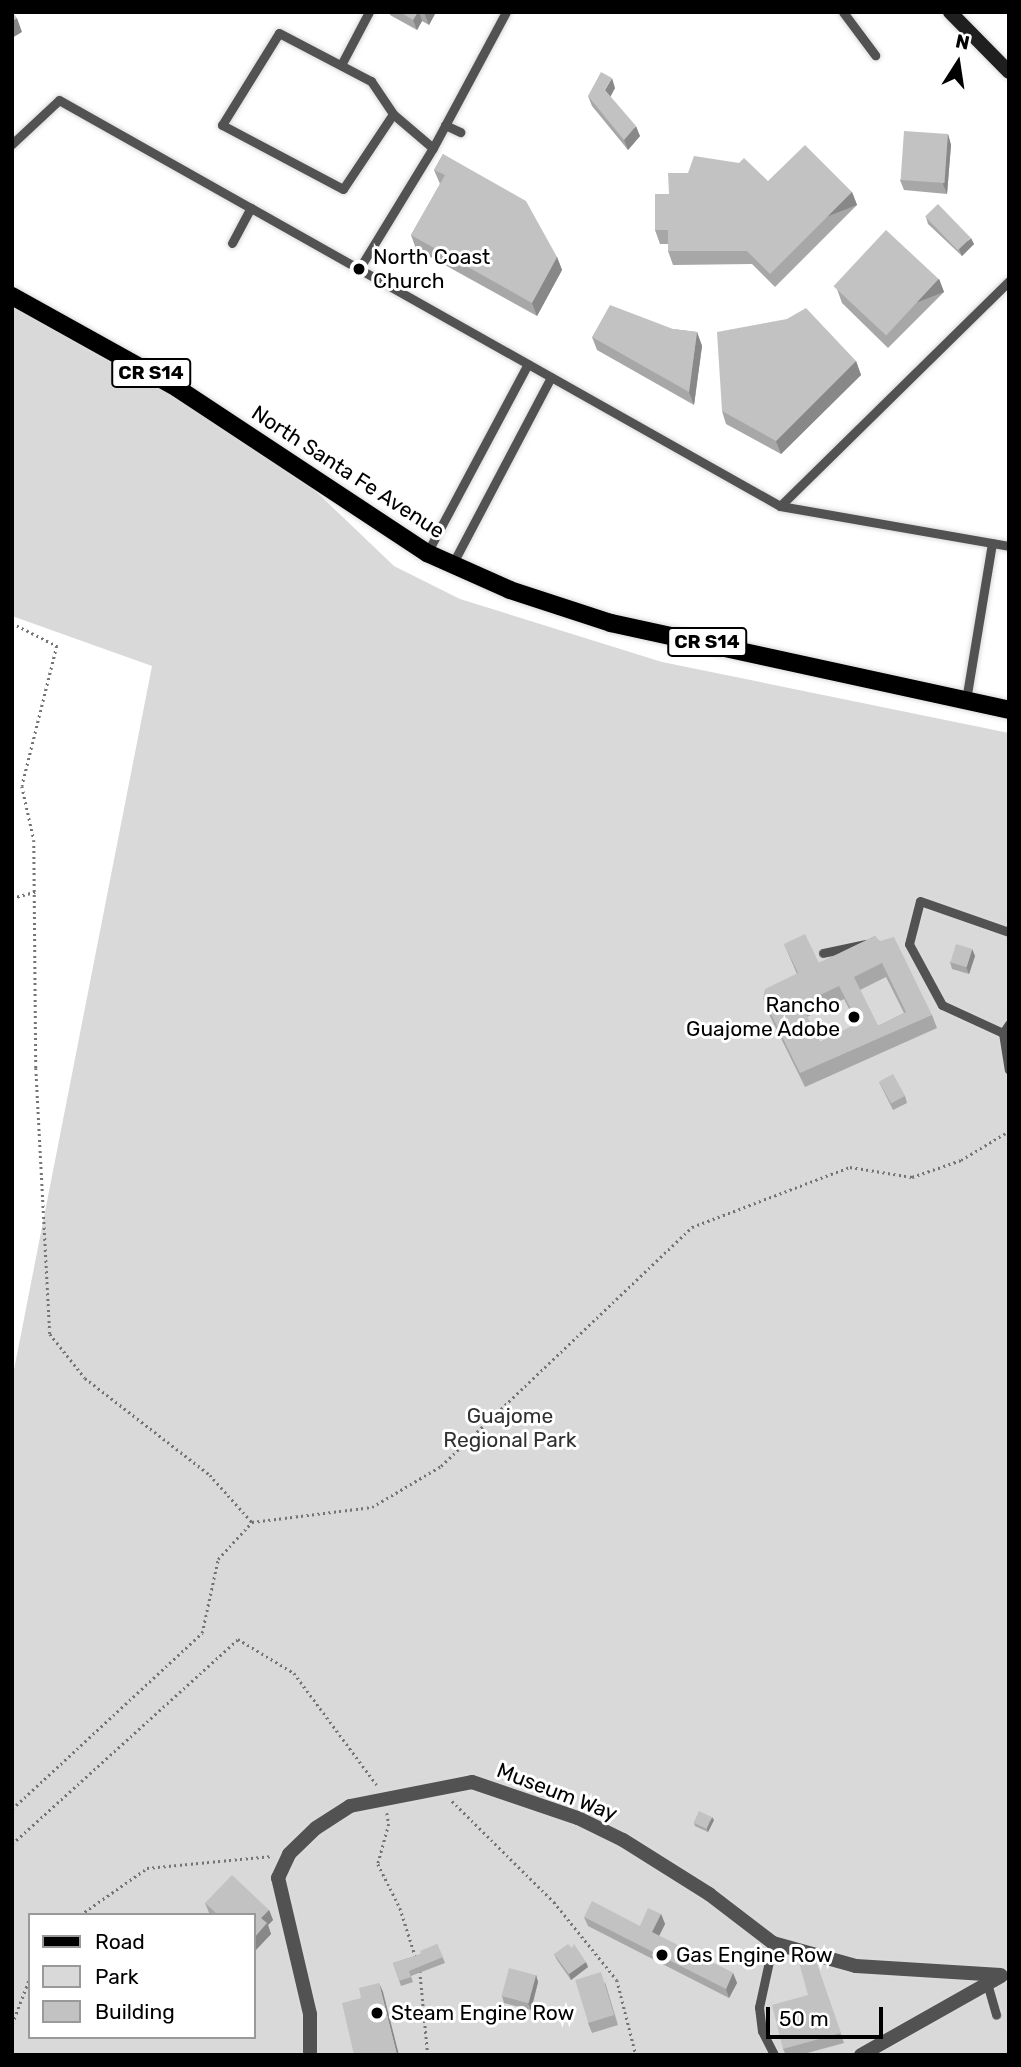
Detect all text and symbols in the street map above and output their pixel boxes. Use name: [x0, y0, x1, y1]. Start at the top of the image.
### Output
north arrow: [923, 28, 993, 98]
text: N: [953, 29, 972, 55]
place label: North Coast Church: [373, 244, 490, 294]
marker: North Coast Church: [351, 261, 367, 277]
road number: CR S14: [111, 358, 191, 388]
street label: North Santa Fe Avenue: [247, 400, 449, 544]
road number: CR S14: [667, 626, 747, 657]
place label: Rancho Guajome Adobe: [686, 992, 840, 1042]
marker: Rancho Guajome Adobe: [846, 1009, 862, 1025]
park label: Guajome Regional Park: [443, 1403, 577, 1453]
street label: Museum Way: [493, 1757, 621, 1827]
legend: [28, 1913, 256, 2039]
text: Road: [95, 1929, 145, 1954]
place label: Gas Engine Row: [676, 1942, 833, 1968]
marker: Gas Engine Row: [654, 1947, 670, 1963]
text: Park: [95, 1964, 139, 1989]
scale bar: [769, 1994, 886, 2038]
text: Building: [95, 1999, 175, 2024]
place label: Steam Engine Row: [391, 2000, 574, 2026]
marker: Steam Engine Row: [369, 2005, 385, 2021]
text: 50 m: [779, 2006, 829, 2031]

